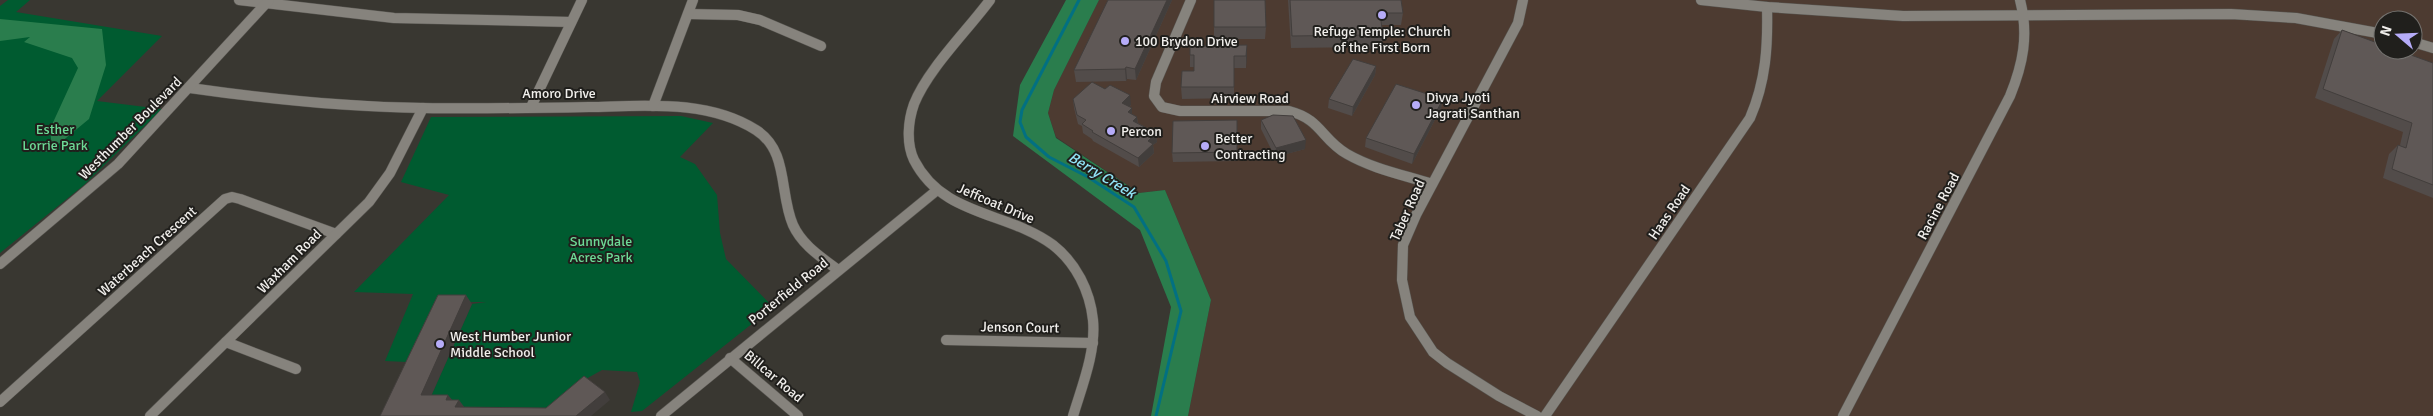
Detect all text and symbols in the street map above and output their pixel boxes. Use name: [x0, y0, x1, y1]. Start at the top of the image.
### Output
marker: Refuge Temple: Church of the First Born: [1376, 9, 1388, 21]
north arrow: [2373, 10, 2423, 60]
place label: Refuge Temple: Church of the First Born: [1313, 23, 1451, 56]
text: N: [2377, 24, 2396, 38]
place label: 100 Brydon Drive: [1135, 33, 1238, 50]
marker: 100 Brydon Drive: [1119, 35, 1131, 47]
street label: Westhumber Boulevard: [75, 73, 185, 183]
street label: Amoro Drive: [522, 85, 596, 102]
place label: Divya Jyoti Jagrati Santhan: [1426, 89, 1520, 122]
street label: Airview Road: [1211, 90, 1289, 107]
marker: Divya Jyoti Jagrati Santhan: [1410, 99, 1422, 111]
park label: Esther Lorrie Park: [22, 121, 88, 154]
place label: Percon: [1121, 123, 1162, 140]
marker: Percon: [1105, 125, 1117, 137]
place label: Better Contracting: [1215, 130, 1286, 163]
marker: Better Contracting: [1199, 140, 1211, 152]
water label: Berry Creek: [1065, 148, 1140, 203]
street label: Racine Road: [1914, 170, 1963, 243]
street label: Taber Road: [1386, 177, 1429, 244]
street label: Jeffcoat Drive: [955, 180, 1037, 227]
street label: Haas Road: [1645, 181, 1694, 243]
street label: Waterbeach Crescent: [95, 203, 200, 300]
street label: Waxham Road: [254, 226, 325, 297]
park label: Sunnydale Acres Park: [569, 233, 633, 266]
street label: Porterfield Road: [745, 254, 831, 329]
street label: Jenson Court: [981, 318, 1060, 337]
place label: West Humber Junior Middle School: [450, 328, 572, 361]
marker: West Humber Junior Middle School: [434, 338, 446, 350]
street label: Billcar Road: [741, 347, 807, 406]

